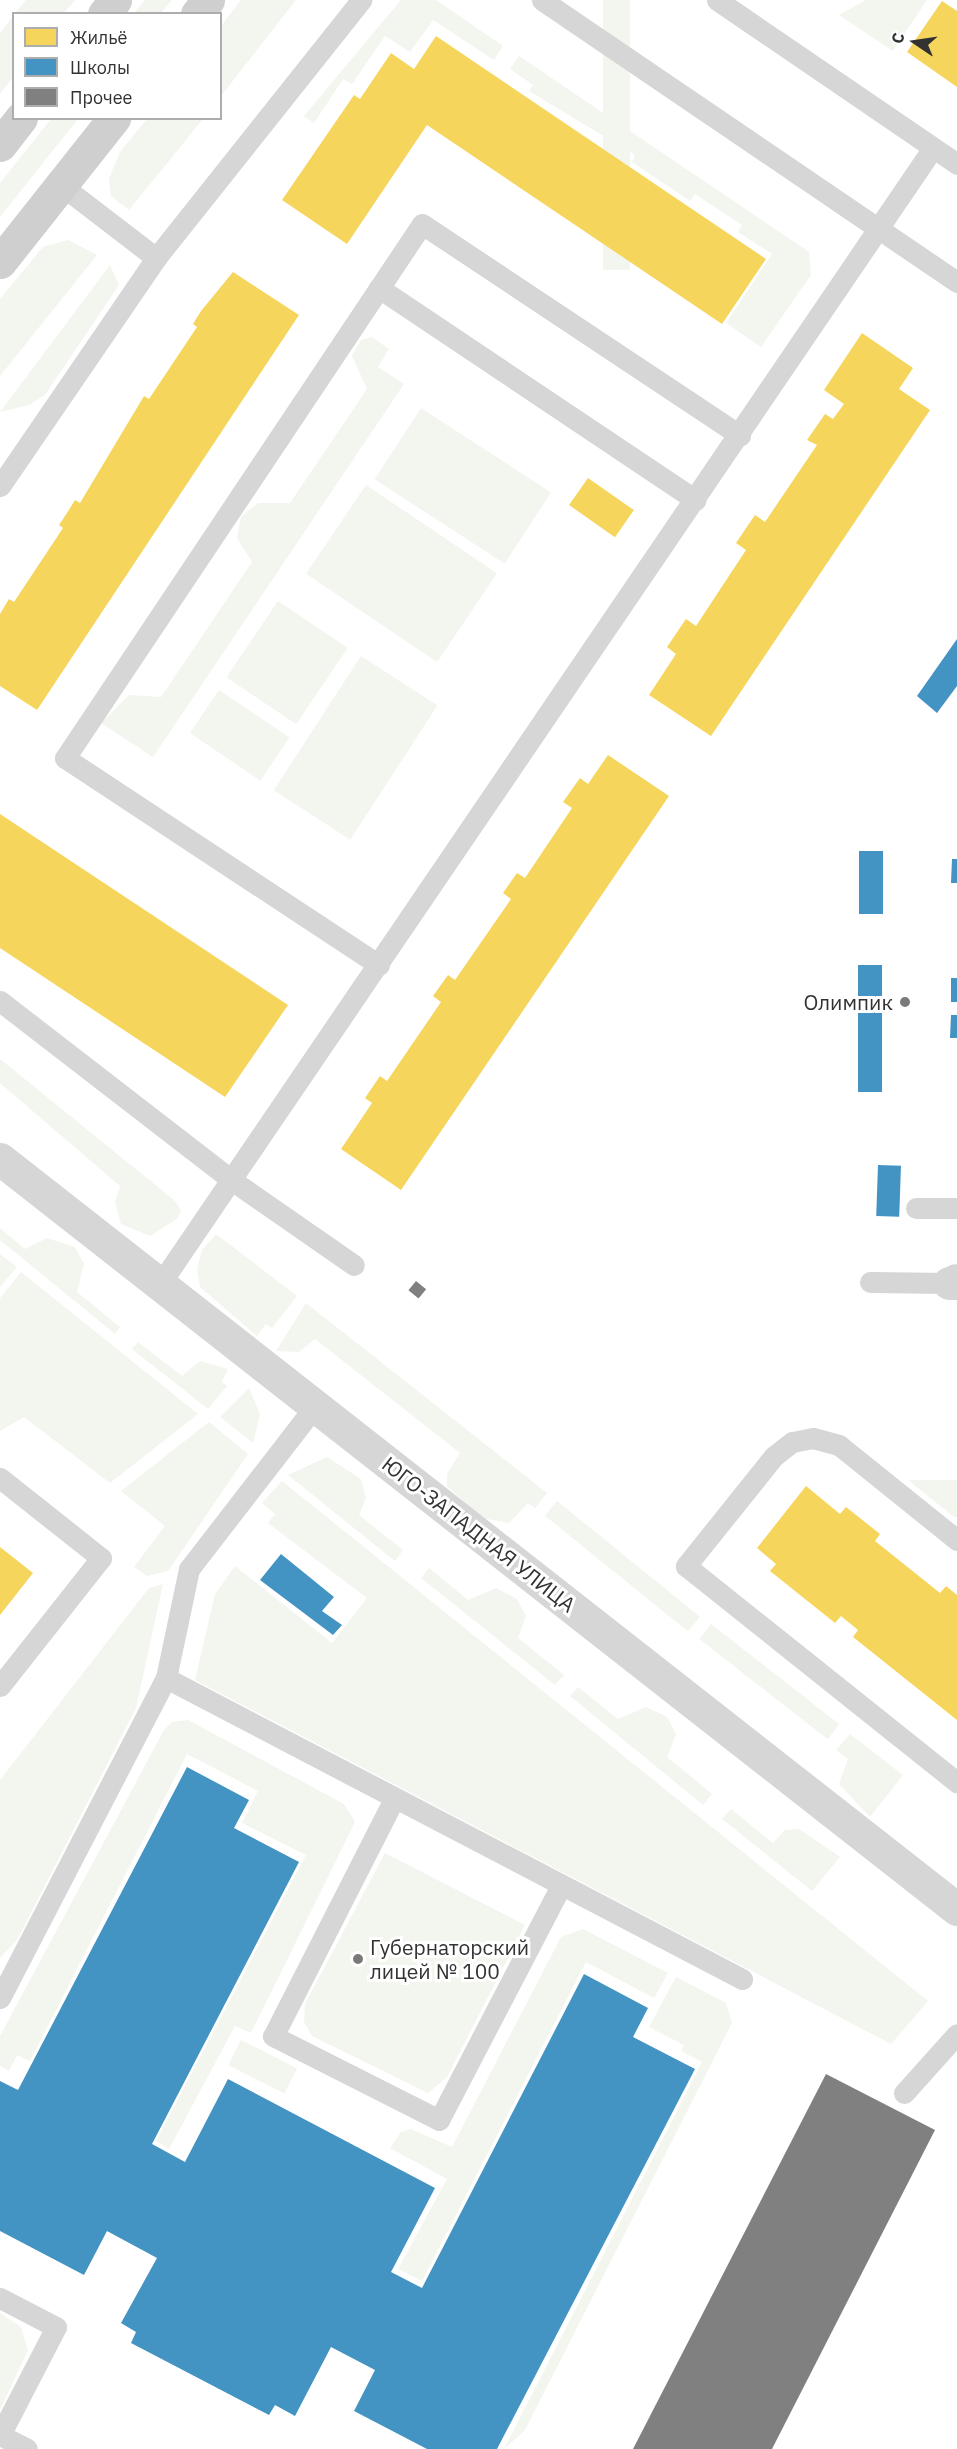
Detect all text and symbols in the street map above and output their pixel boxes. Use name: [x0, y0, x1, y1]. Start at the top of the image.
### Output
legend: [12, 12, 222, 120]
north arrow: [885, 12, 945, 72]
text: Жильё: [70, 26, 127, 49]
text: С: [887, 31, 908, 45]
text: Школы: [70, 56, 130, 79]
text: Прочее: [70, 86, 132, 109]
place label: Олимпик: [804, 989, 893, 1015]
marker: Олимпик: [898, 995, 912, 1009]
street label: ЮГО-ЗАПАДНАЯ УЛИЦА: [377, 1451, 581, 1617]
place label: Губернаторский лицей № 100: [370, 1934, 529, 1984]
marker: Губернаторский лицей № 100: [351, 1952, 365, 1966]

